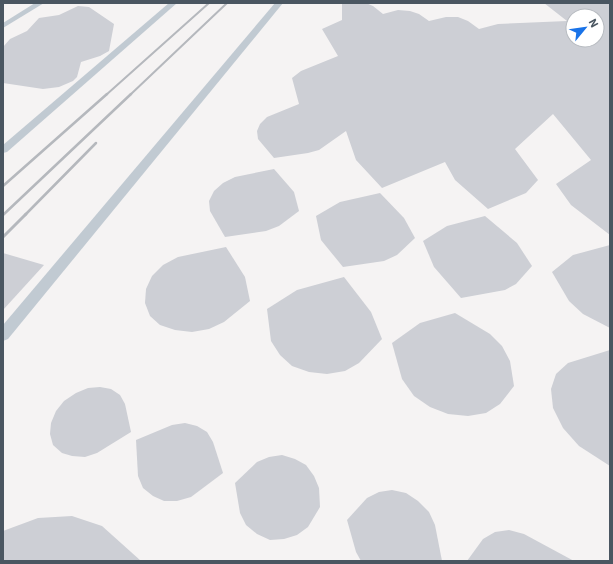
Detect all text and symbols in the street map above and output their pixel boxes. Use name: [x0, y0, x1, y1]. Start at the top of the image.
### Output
north arrow: [565, 8, 605, 48]
text: N: [586, 16, 602, 30]

